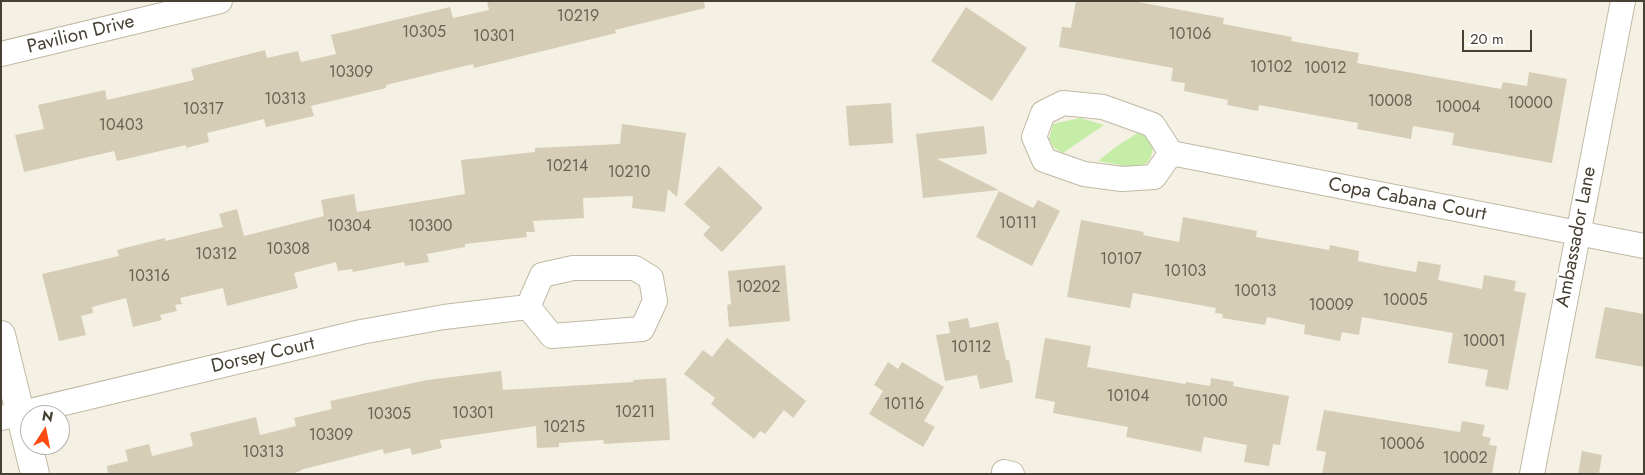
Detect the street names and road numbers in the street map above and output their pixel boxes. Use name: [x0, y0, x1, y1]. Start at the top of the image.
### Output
street label: Pavilion Drive: [25, 11, 137, 59]
street label: Ambassador Lane: [1552, 165, 1602, 309]
street label: Copa Cabana Court: [1326, 174, 1488, 226]
street label: Dorsey Court: [209, 333, 317, 379]

